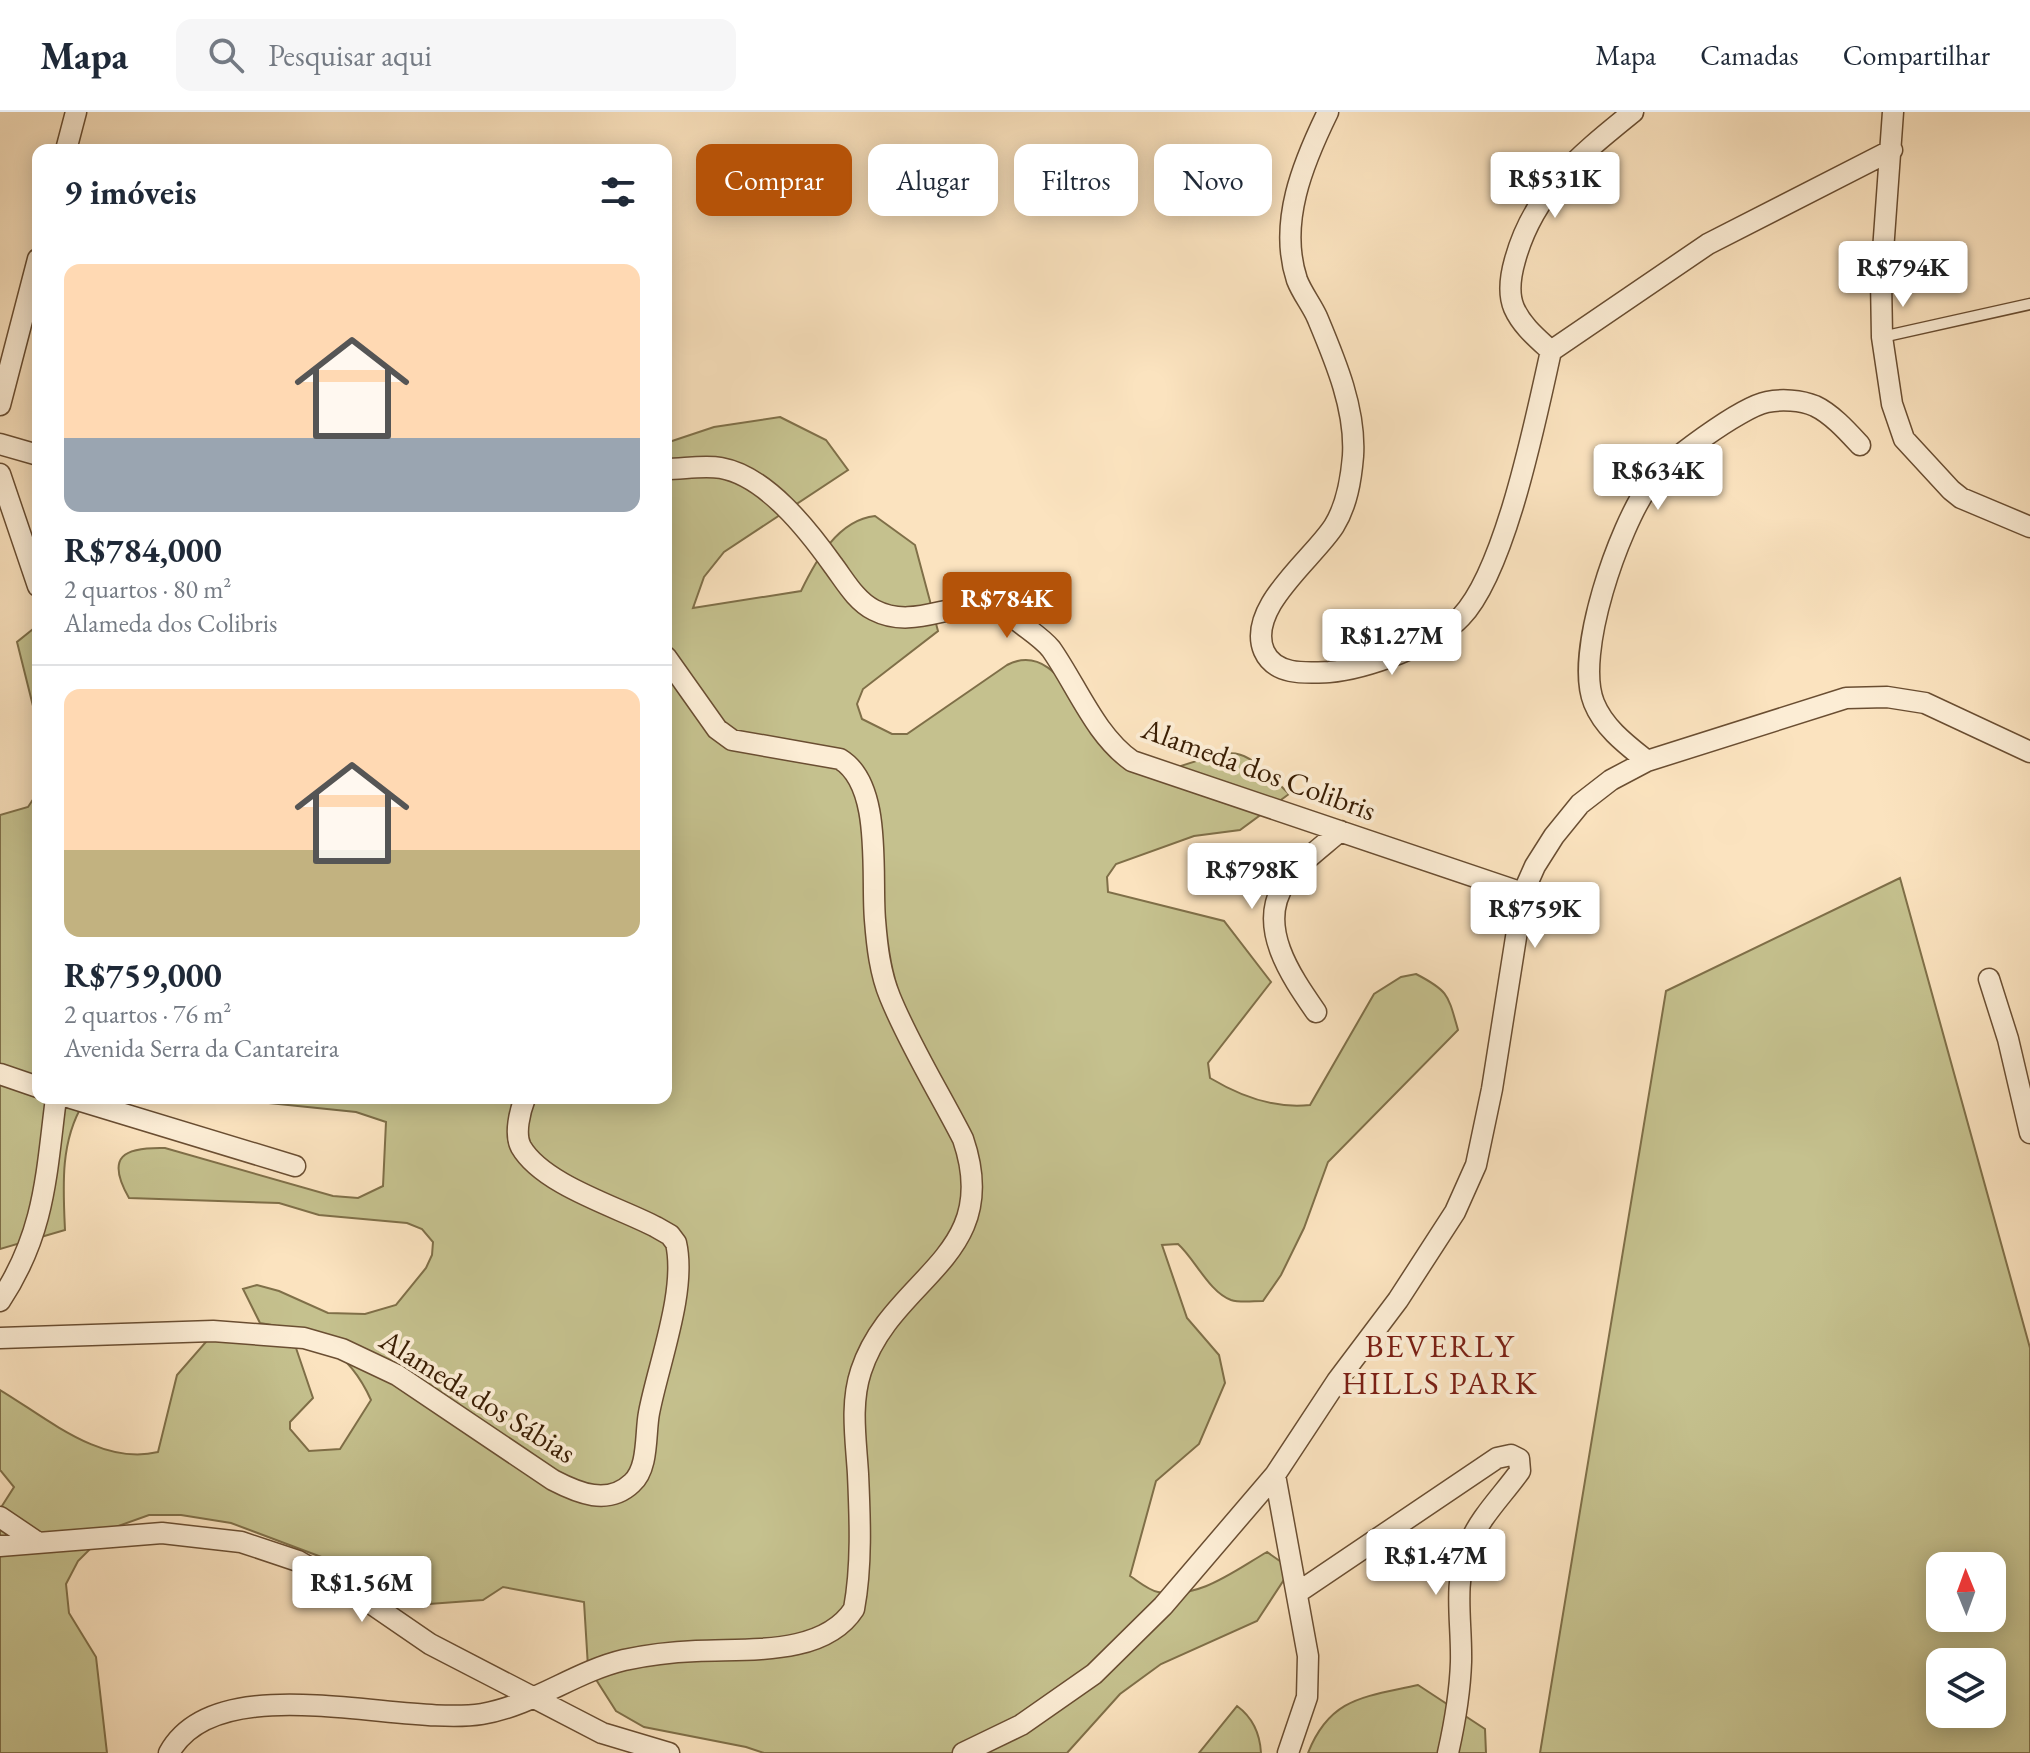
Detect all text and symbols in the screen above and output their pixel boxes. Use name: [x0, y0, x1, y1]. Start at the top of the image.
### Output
search box: [176, 19, 736, 91]
text: Mapa: [40, 31, 128, 80]
icon: search: [204, 33, 248, 77]
text: Pesquisar aqui: [268, 36, 432, 75]
text: Mapa: [1595, 37, 1656, 73]
text: Camadas: [1700, 37, 1799, 73]
text: Compartilhar: [1843, 37, 1990, 73]
chip: Comprar: [696, 144, 852, 216]
chip: Alugar: [868, 144, 998, 216]
chip: Filtros: [1014, 144, 1138, 216]
chip: Novo: [1154, 144, 1272, 216]
pin: R$531K: [1490, 152, 1620, 220]
text: R$531K: [1509, 161, 1601, 195]
text: 9 imóveis: [64, 170, 196, 214]
icon: filters: [596, 170, 640, 214]
pin: R$794K: [1838, 241, 1968, 309]
text: R$794K: [1857, 250, 1949, 284]
icon: home: [280, 316, 424, 460]
pin: R$634K: [1593, 444, 1723, 512]
text: R$634K: [1612, 453, 1704, 487]
text: R$784,000: [64, 528, 222, 572]
text: 2 quartos · 80 m²: [64, 572, 231, 606]
pin: R$784K: [942, 572, 1072, 640]
text: R$784K: [961, 581, 1053, 615]
text: Alameda dos Colibris: [64, 606, 277, 640]
pin: R$1.27M: [1318, 609, 1466, 677]
text: R$1.27M: [1340, 618, 1444, 652]
street label: Alameda dos Colibris: [1136, 708, 1381, 829]
icon: home: [280, 741, 424, 885]
pin: R$798K: [1187, 843, 1317, 911]
text: R$798K: [1206, 852, 1298, 886]
pin: R$759K: [1470, 882, 1600, 950]
text: R$759K: [1489, 891, 1581, 925]
text: R$759,000: [64, 953, 222, 997]
text: 2 quartos · 76 m²: [64, 997, 231, 1031]
text: Avenida Serra da Cantareira: [64, 1031, 339, 1065]
street label: Alameda dos Sábias: [372, 1320, 583, 1472]
district label: BEVERLY HILLS PARK: [1342, 1325, 1539, 1404]
pin: R$1.47M: [1362, 1529, 1510, 1597]
text: R$1.47M: [1384, 1538, 1488, 1572]
north arrow: [1926, 1552, 2006, 1632]
map controls: [1926, 1552, 2006, 1728]
pin: R$1.56M: [288, 1556, 436, 1624]
text: R$1.56M: [310, 1565, 414, 1599]
button: layers: [1926, 1648, 2006, 1728]

